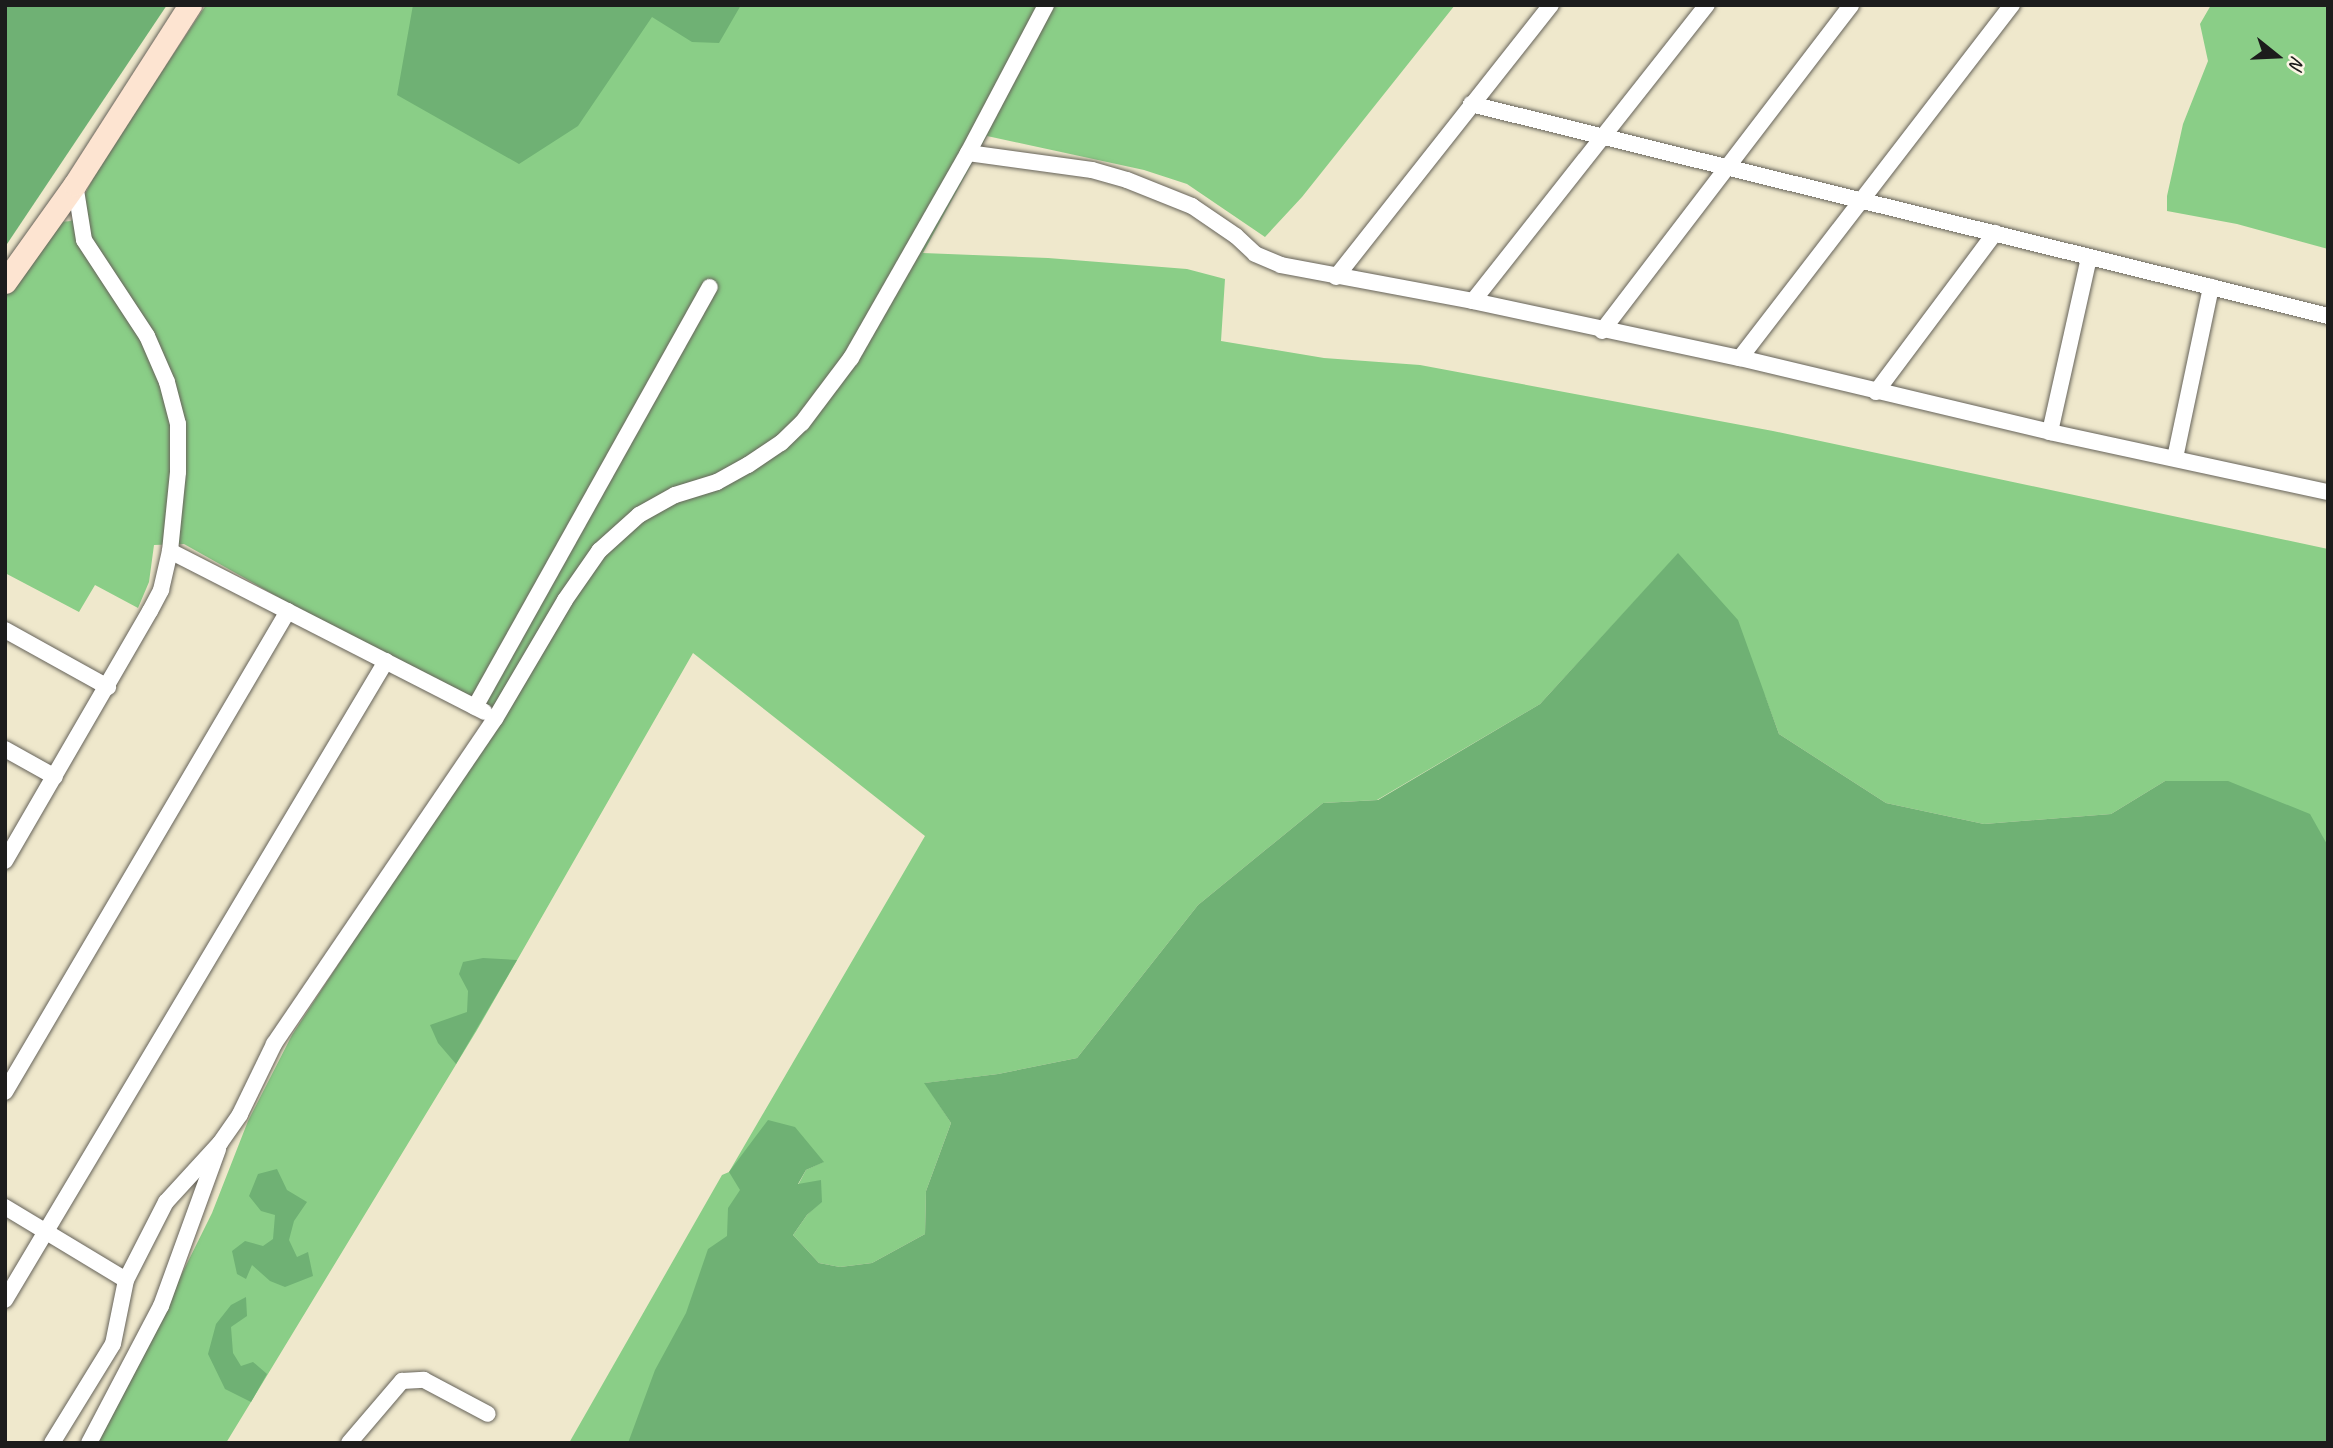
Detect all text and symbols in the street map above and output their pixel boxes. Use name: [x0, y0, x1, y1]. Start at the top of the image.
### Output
north arrow: [2242, 21, 2312, 91]
text: N: [2284, 53, 2310, 72]

